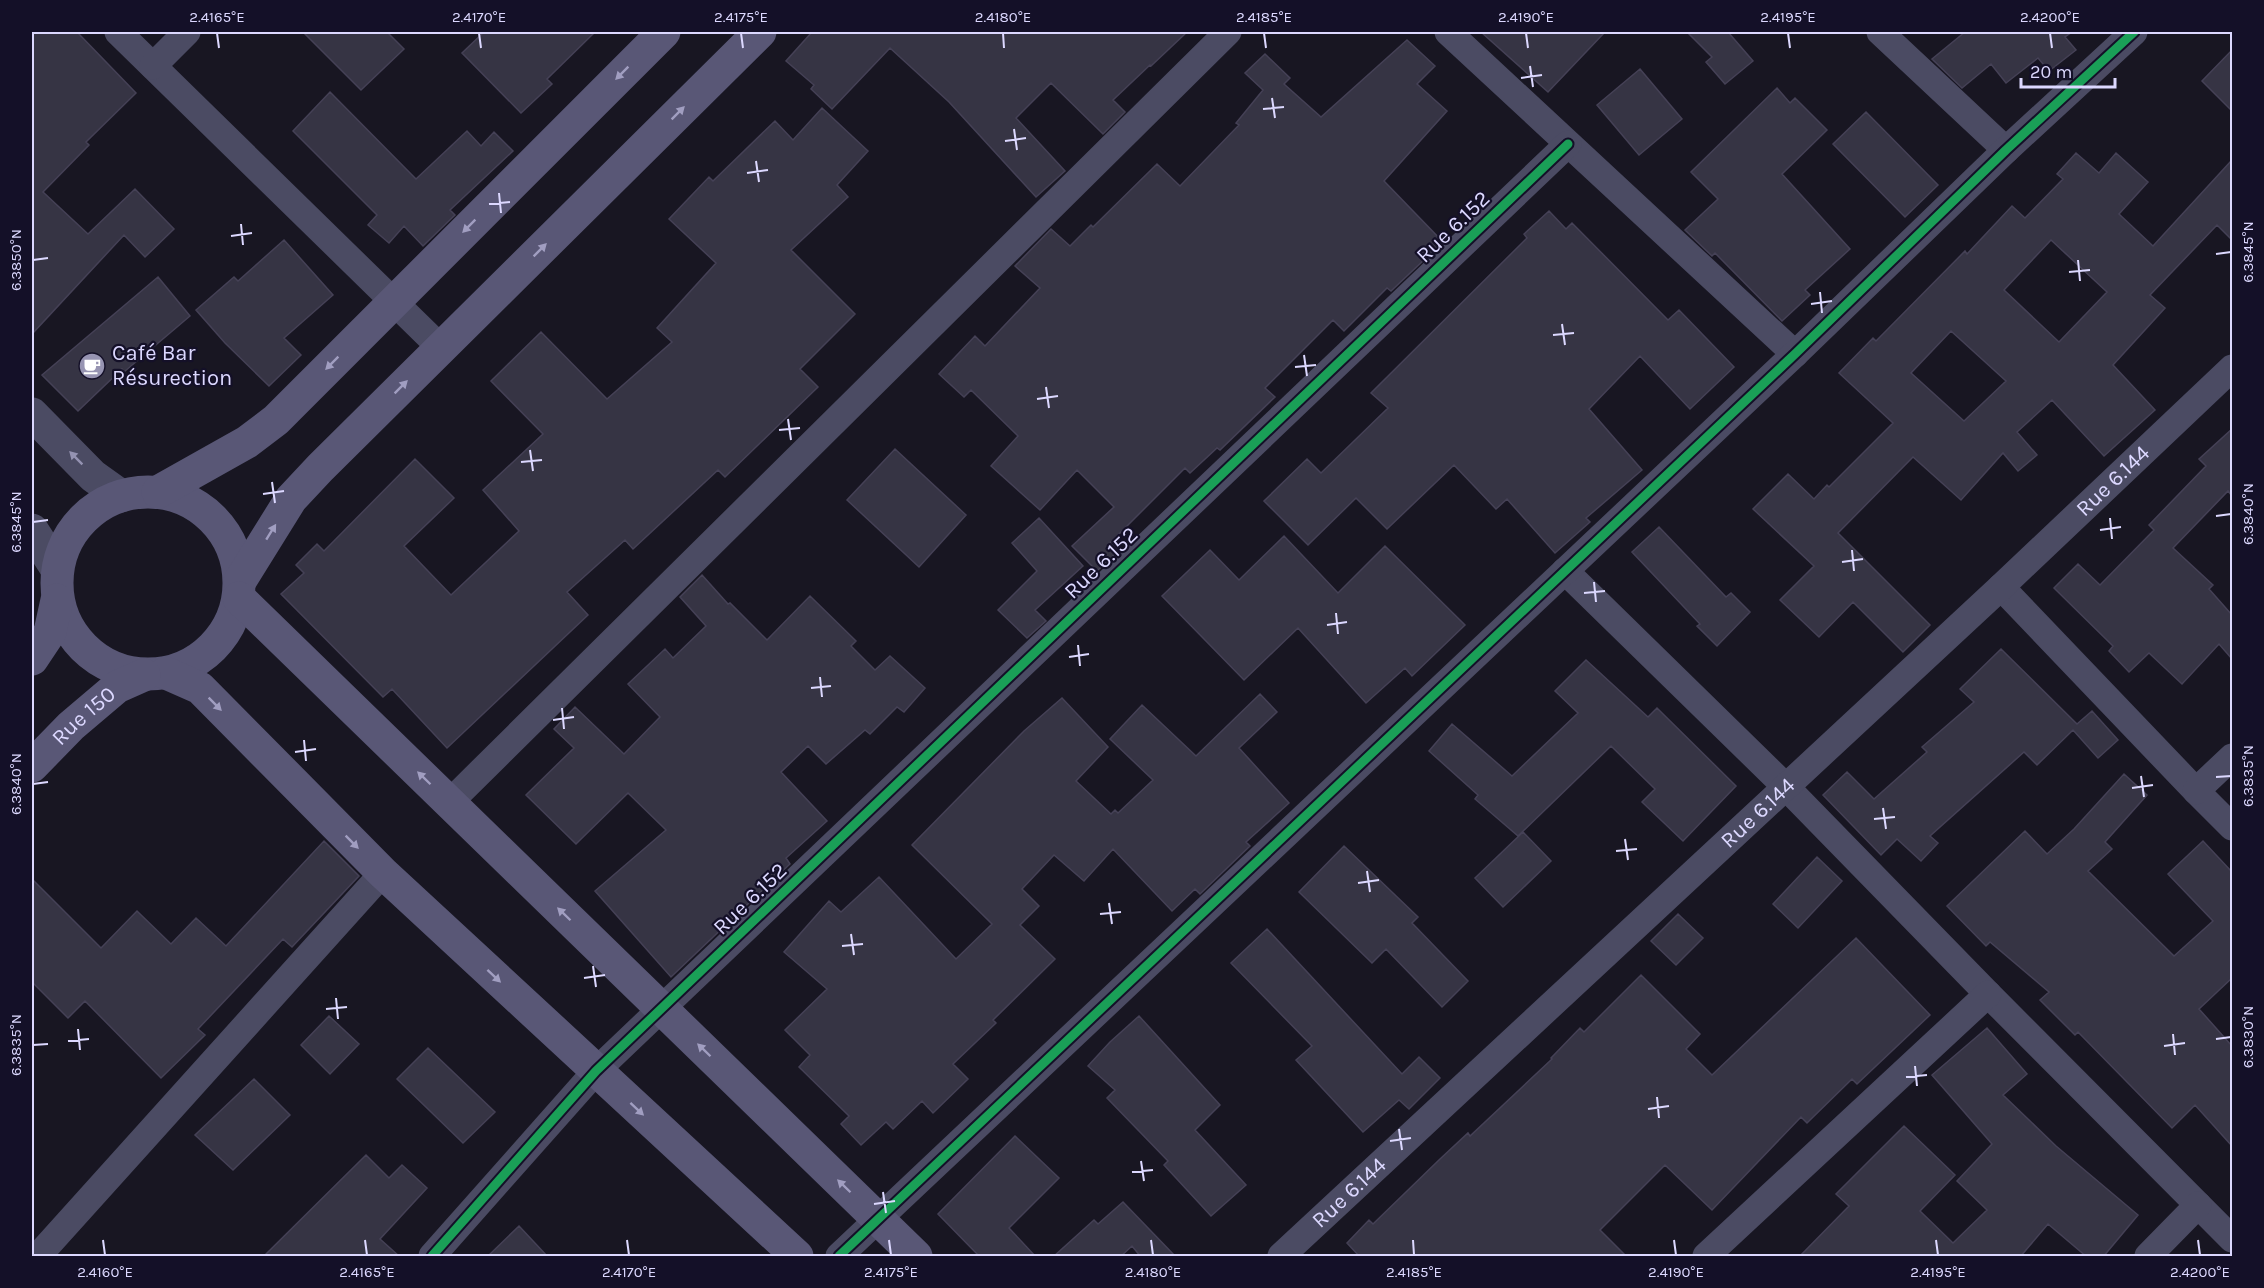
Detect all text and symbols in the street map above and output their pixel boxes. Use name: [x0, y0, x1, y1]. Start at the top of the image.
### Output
text: 2.4165°E: [189, 8, 245, 26]
text: 2.4170°E: [452, 8, 506, 26]
text: 2.4175°E: [714, 8, 768, 26]
text: 2.4180°E: [975, 8, 1031, 26]
text: 2.4185°E: [1236, 8, 1292, 26]
text: 2.4190°E: [1498, 8, 1554, 26]
text: 2.4195°E: [1760, 8, 1816, 26]
text: 2.4200°E: [2020, 8, 2080, 26]
scale bar: [2021, 51, 2116, 89]
text: 20 m: [2030, 61, 2072, 83]
one-way arrow: [616, 65, 630, 79]
one-way arrow: [671, 106, 685, 120]
street label: Rue 6.152: [1411, 186, 1495, 268]
one-way arrow: [463, 218, 477, 232]
text: 6.3845°N: [2239, 221, 2257, 283]
text: 6.3850°N: [7, 229, 25, 291]
one-way arrow: [532, 243, 547, 257]
place label: Café Bar Résurection: [112, 340, 232, 391]
cafe icon: Café Bar Résurection: [77, 351, 107, 381]
one-way arrow: [325, 356, 339, 370]
one-way arrow: [394, 381, 408, 395]
street label: Rue 6.144: [2071, 440, 2155, 522]
one-way arrow: [69, 451, 83, 466]
text: 6.3840°N: [2239, 483, 2257, 545]
text: 6.3845°N: [7, 491, 25, 553]
street label: Rue 6.152: [1059, 522, 1143, 604]
one-way arrow: [266, 524, 277, 540]
street label: Rue 150: [46, 681, 121, 751]
one-way arrow: [208, 696, 222, 710]
text: 6.3835°N: [2239, 745, 2257, 807]
text: 6.3840°N: [7, 753, 25, 815]
one-way arrow: [418, 772, 432, 786]
street label: Rue 6.144: [1715, 772, 1800, 854]
one-way arrow: [345, 835, 359, 849]
street label: Rue 6.152: [708, 858, 792, 940]
one-way arrow: [558, 908, 572, 922]
one-way arrow: [486, 969, 501, 982]
text: 6.3830°N: [2239, 1006, 2257, 1068]
text: 6.3835°N: [7, 1014, 25, 1076]
one-way arrow: [697, 1044, 711, 1058]
one-way arrow: [629, 1102, 644, 1115]
street label: Rue 6.144: [1307, 1152, 1392, 1233]
one-way arrow: [837, 1180, 851, 1194]
text: 2.4160°E: [77, 1263, 133, 1281]
text: 2.4165°E: [339, 1263, 395, 1281]
text: 2.4170°E: [602, 1263, 656, 1281]
text: 2.4175°E: [864, 1263, 918, 1281]
text: 2.4180°E: [1125, 1263, 1181, 1281]
text: 2.4185°E: [1386, 1263, 1442, 1281]
text: 2.4190°E: [1648, 1263, 1704, 1281]
text: 2.4195°E: [1910, 1263, 1966, 1281]
text: 2.4200°E: [2170, 1263, 2230, 1281]

